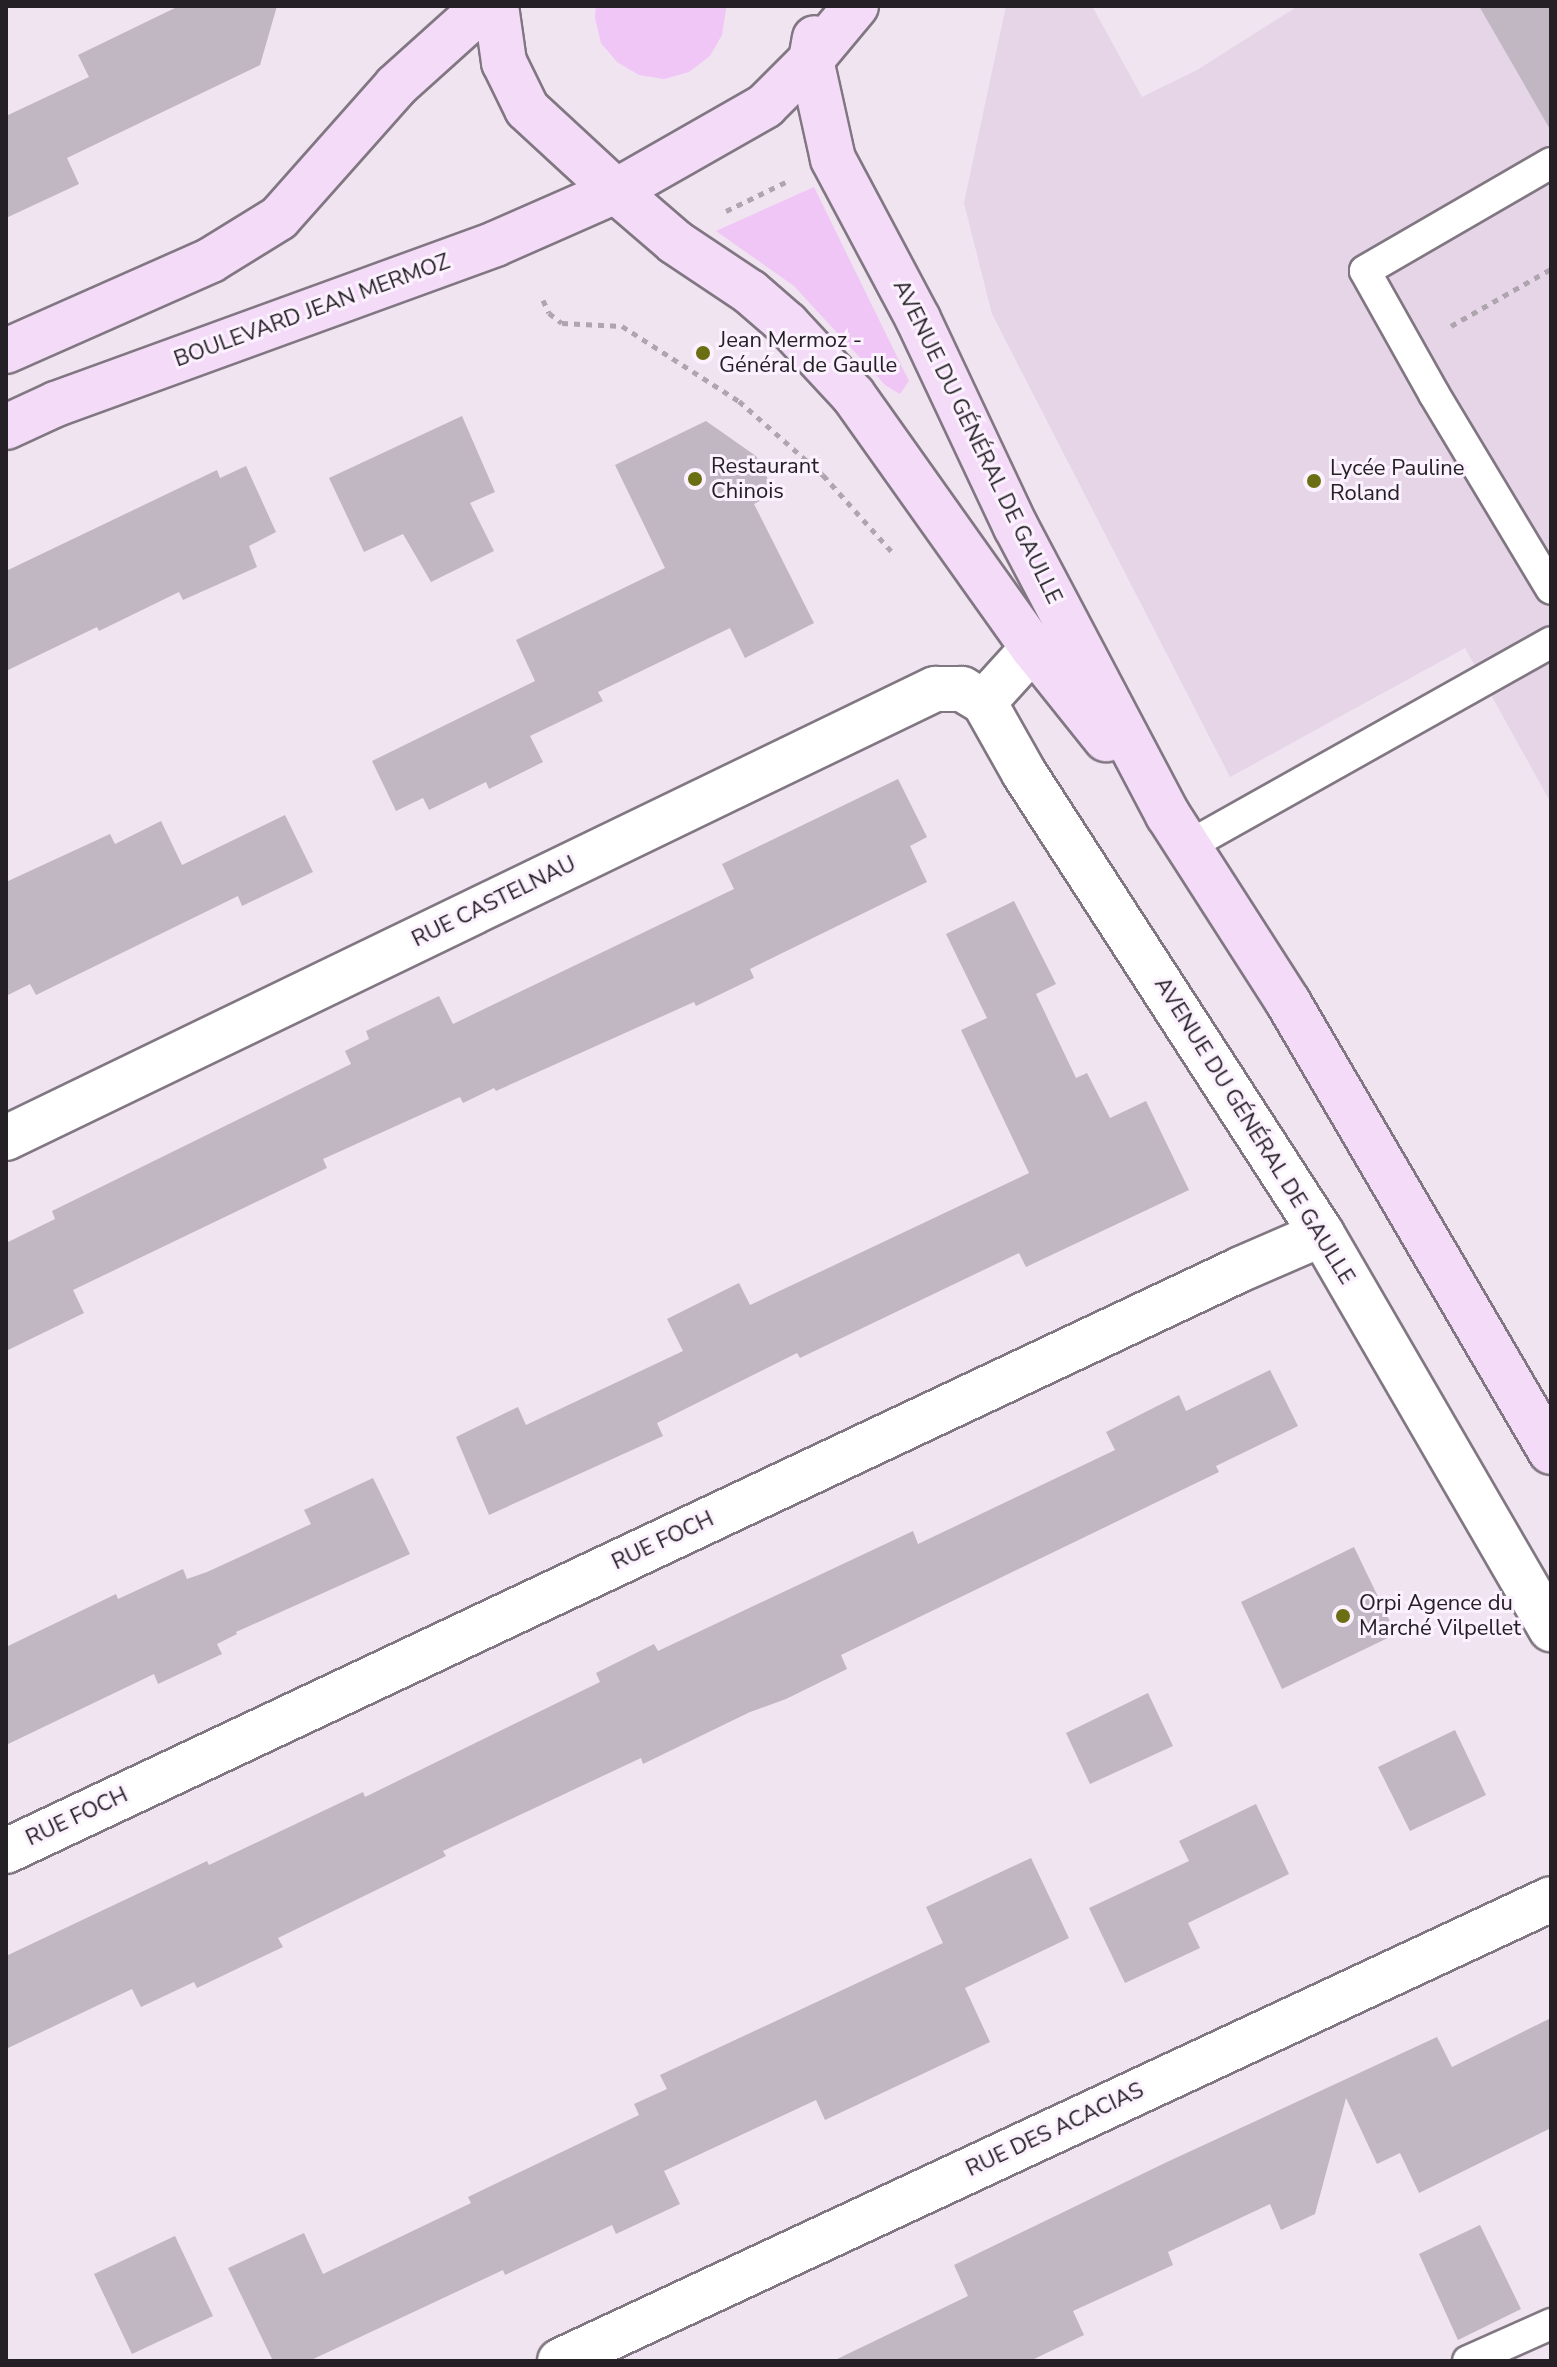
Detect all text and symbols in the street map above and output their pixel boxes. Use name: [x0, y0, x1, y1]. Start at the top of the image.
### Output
street label: BOULEVARD JEAN MERMOZ: [171, 249, 453, 373]
street label: AVENUE DU GÉNÉRAL DE GAULLE: [887, 276, 1067, 608]
place label: Jean Mermoz - Général de Gaulle: [719, 327, 897, 378]
marker: Jean Mermoz - Général de Gaulle: [694, 344, 712, 362]
place label: Restaurant Chinois: [711, 453, 819, 504]
place label: Lycée Pauline Roland: [1330, 455, 1464, 506]
marker: Restaurant Chinois: [686, 470, 704, 488]
marker: Lycée Pauline Roland: [1305, 472, 1323, 490]
street label: RUE CASTELNAU: [408, 851, 580, 953]
street label: AVENUE DU GÉNÉRAL DE GAULLE: [1148, 973, 1360, 1289]
street label: RUE FOCH: [608, 1506, 718, 1576]
place label: Orpi Agence du Marché Vilpellet: [1359, 1590, 1521, 1642]
marker: Orpi Agence du Marché Vilpellet: [1334, 1607, 1352, 1625]
street label: RUE FOCH: [22, 1782, 132, 1852]
street label: RUE DES ACACIAS: [962, 2077, 1148, 2183]

